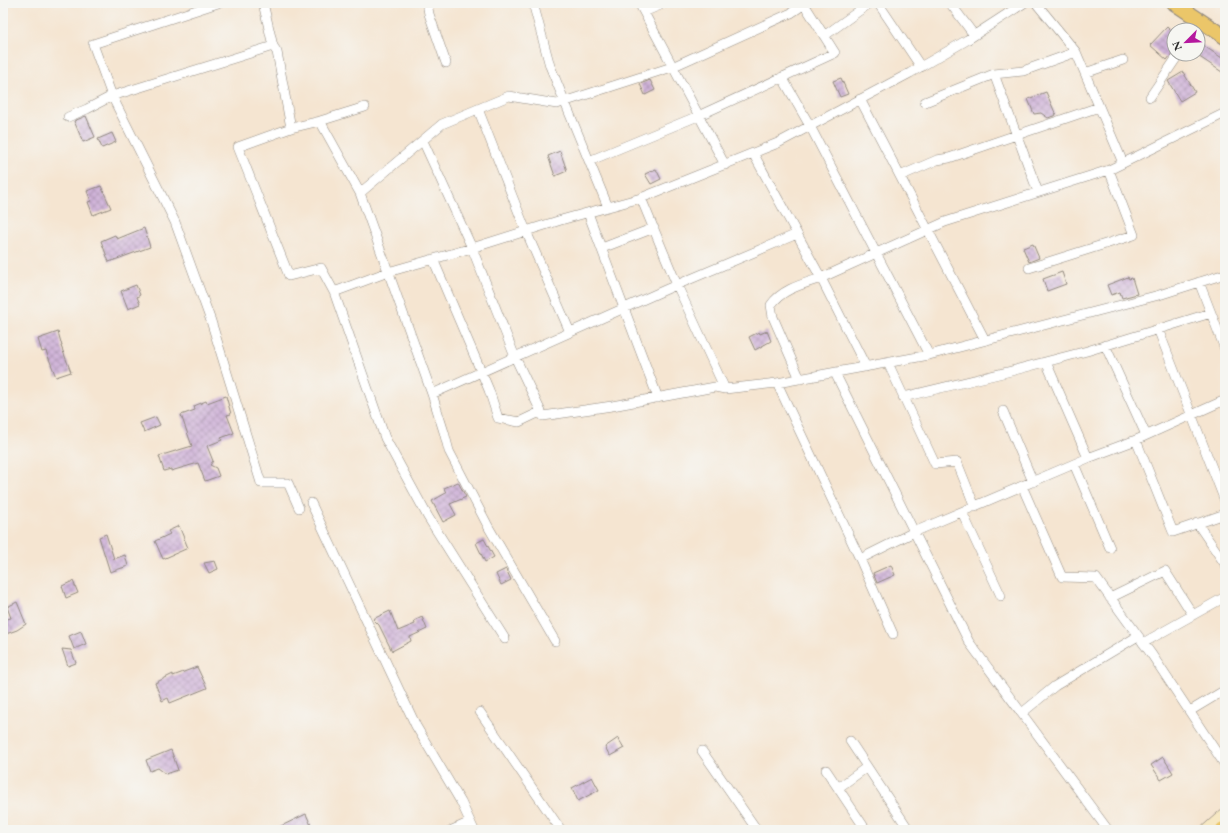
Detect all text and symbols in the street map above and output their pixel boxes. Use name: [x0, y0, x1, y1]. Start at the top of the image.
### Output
north arrow: [1166, 22, 1206, 62]
text: N: [1169, 39, 1185, 53]

